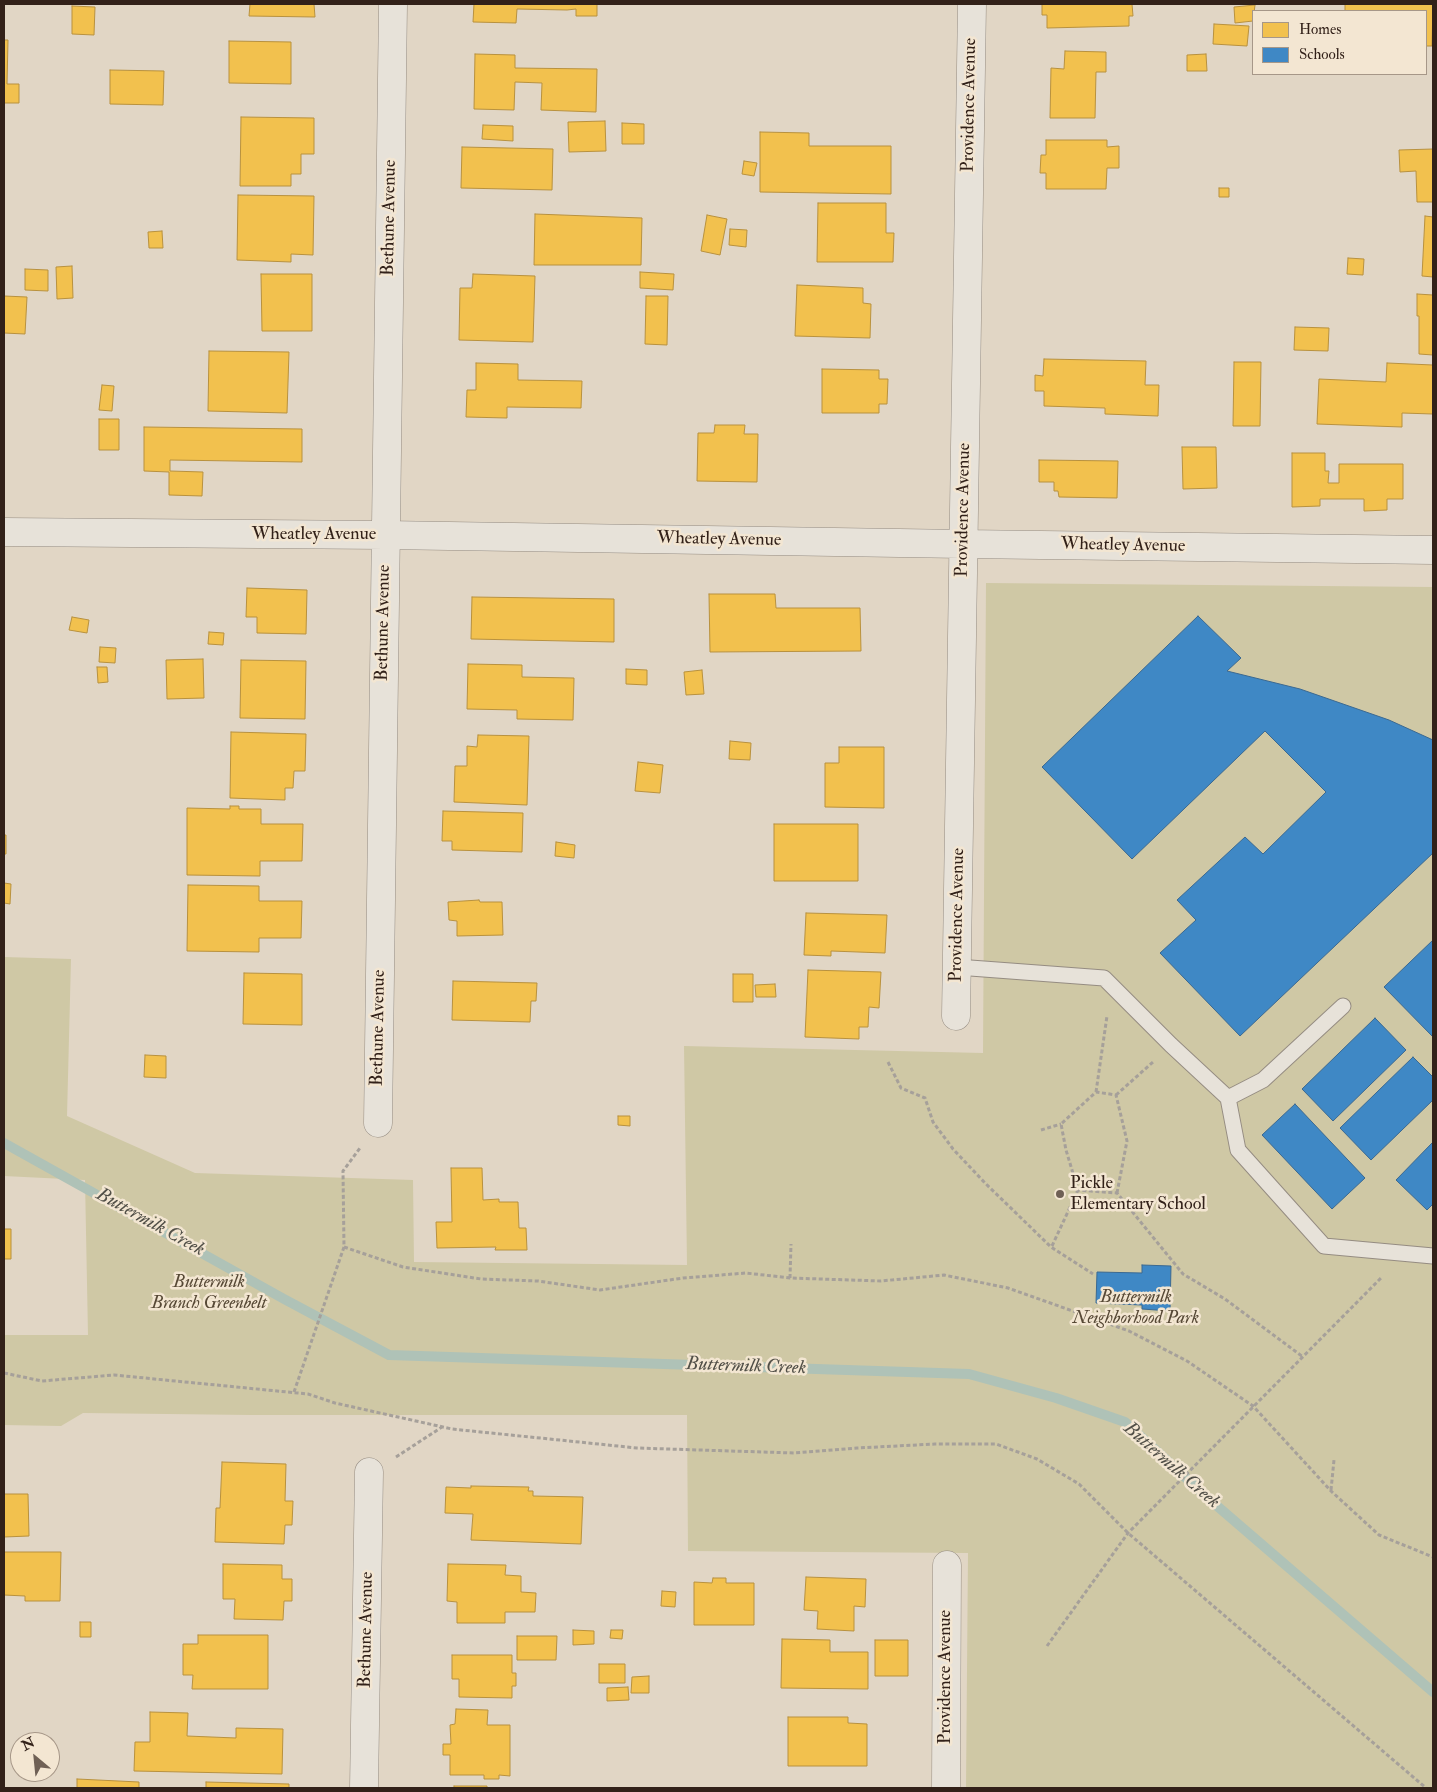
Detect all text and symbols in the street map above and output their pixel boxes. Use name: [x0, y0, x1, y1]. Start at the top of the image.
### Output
legend: [1252, 10, 1427, 75]
text: Homes: [1299, 20, 1341, 39]
street label: Providence Avenue: [958, 38, 982, 172]
text: Schools: [1299, 45, 1345, 64]
street label: Bethune Avenue: [378, 160, 402, 276]
street label: Providence Avenue: [952, 443, 976, 577]
street label: Wheatley Avenue: [252, 524, 376, 546]
street label: Wheatley Avenue: [657, 528, 781, 552]
street label: Wheatley Avenue: [1061, 534, 1185, 558]
street label: Bethune Avenue: [372, 565, 396, 681]
street label: Providence Avenue: [946, 848, 970, 982]
street label: Bethune Avenue: [367, 970, 391, 1086]
place label: Pickle Elementary School: [1070, 1173, 1206, 1216]
water label: Buttermilk Creek: [92, 1184, 208, 1262]
marker: Pickle Elementary School: [1054, 1188, 1066, 1200]
park label: Buttermilk Branch Greenbelt: [151, 1272, 267, 1315]
park label: Buttermilk Neighborhood Park: [1073, 1287, 1199, 1330]
water label: Buttermilk Creek: [685, 1354, 807, 1380]
water label: Buttermilk Creek: [1118, 1418, 1224, 1514]
street label: Bethune Avenue: [355, 1572, 379, 1688]
street label: Providence Avenue: [935, 1610, 957, 1744]
north arrow: [10, 1732, 60, 1782]
text: N: [19, 1734, 38, 1755]

